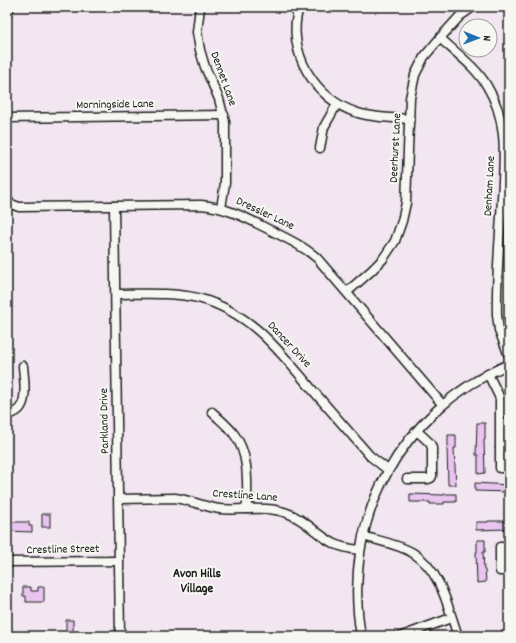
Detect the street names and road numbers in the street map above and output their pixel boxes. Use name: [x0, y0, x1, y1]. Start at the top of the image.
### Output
street label: Dennet Lane: [205, 50, 241, 108]
street label: Morningside Lane: [76, 96, 154, 114]
street label: Deerhurst Lane: [386, 113, 406, 183]
street label: Denham Lane: [480, 155, 500, 217]
street label: Dressler Lane: [233, 193, 297, 235]
street label: Dancer Drive: [263, 318, 315, 372]
street label: Parkland Drive: [96, 388, 114, 454]
street label: Crestline Lane: [212, 485, 278, 507]
street label: Crestline Street: [26, 541, 100, 559]

